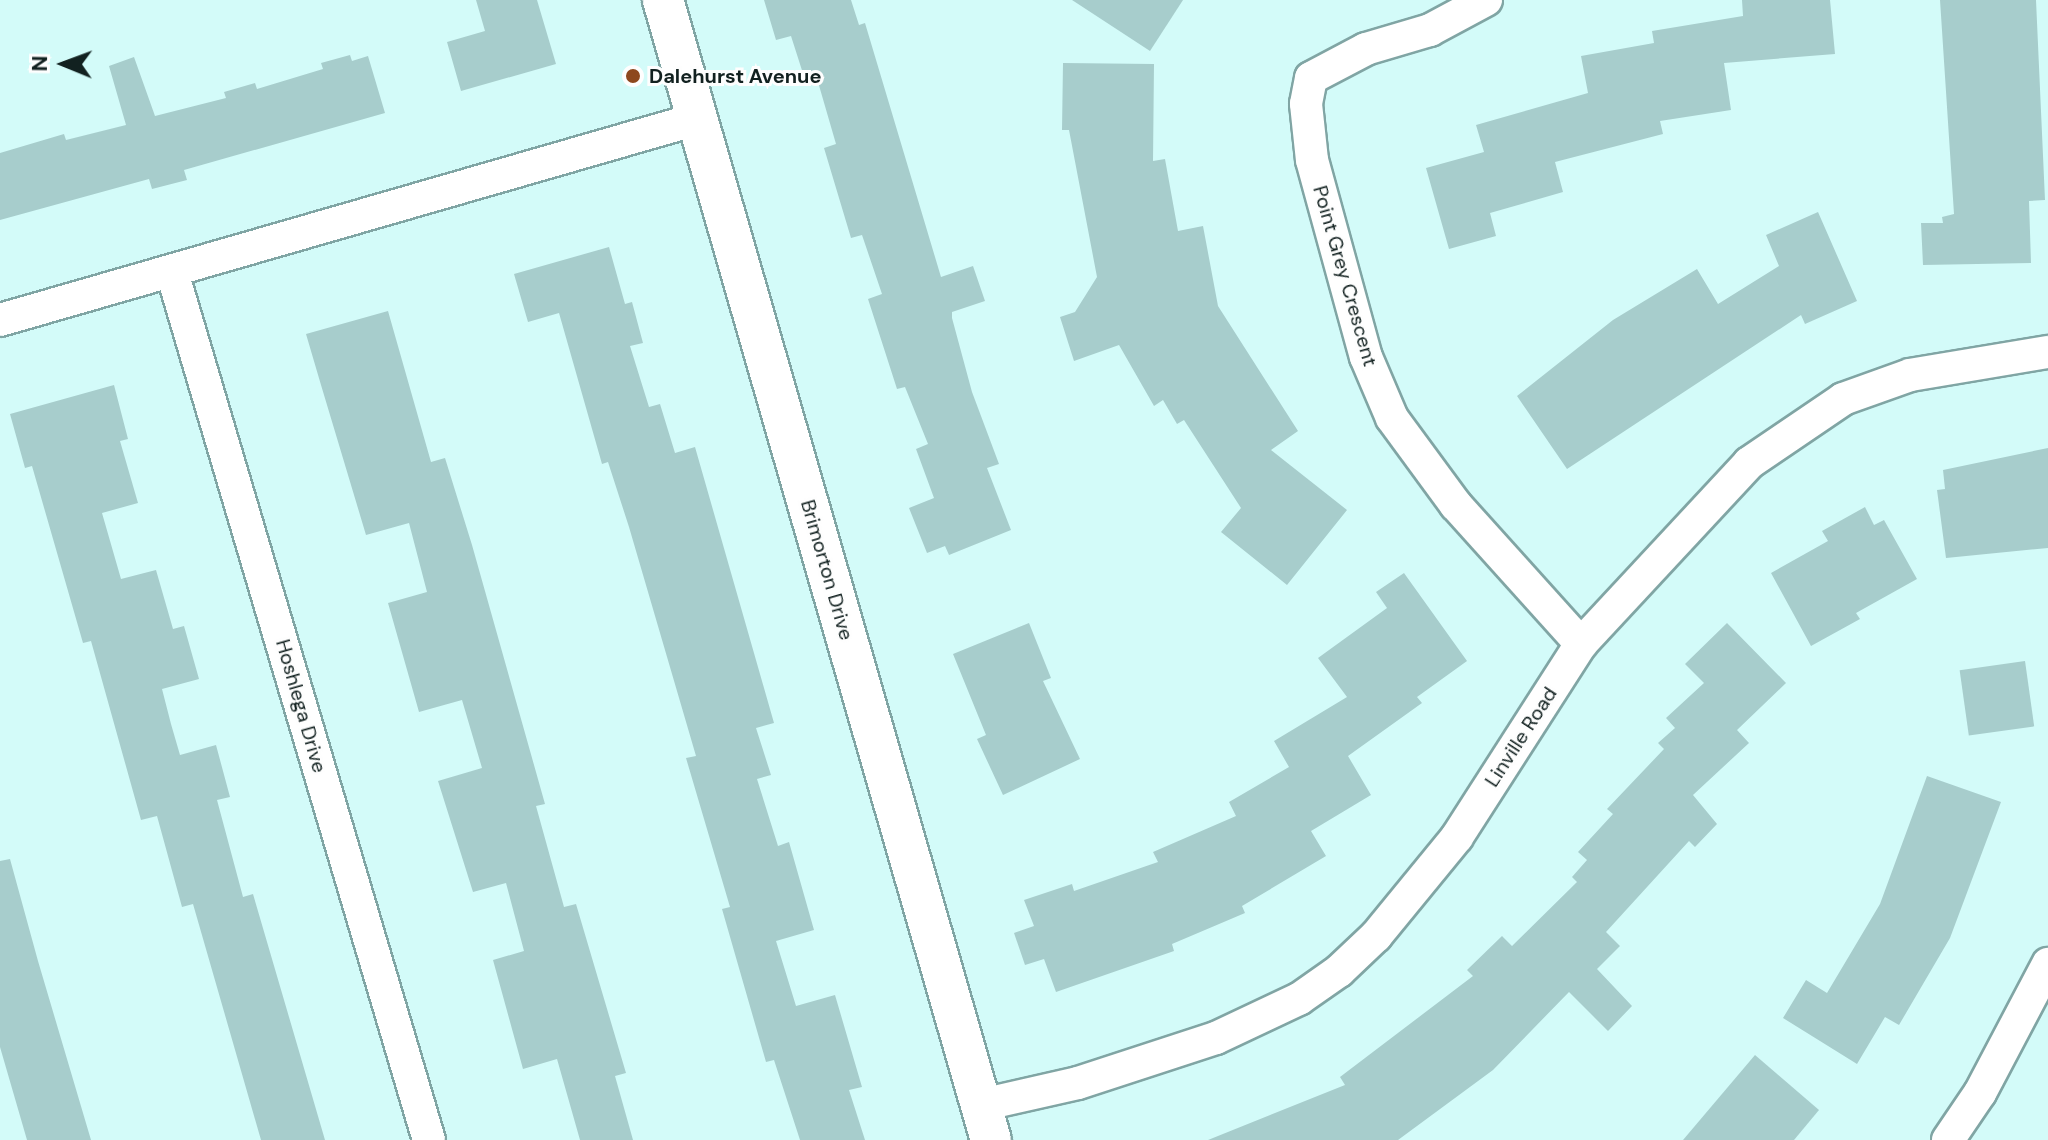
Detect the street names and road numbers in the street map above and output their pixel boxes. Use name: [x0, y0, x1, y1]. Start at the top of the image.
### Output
street label: Point Grey Crescent: [1308, 183, 1382, 369]
street label: Brimorton Drive: [795, 497, 859, 643]
street label: Hoshlega Drive: [271, 637, 331, 775]
street label: Linville Road: [1480, 683, 1562, 791]

